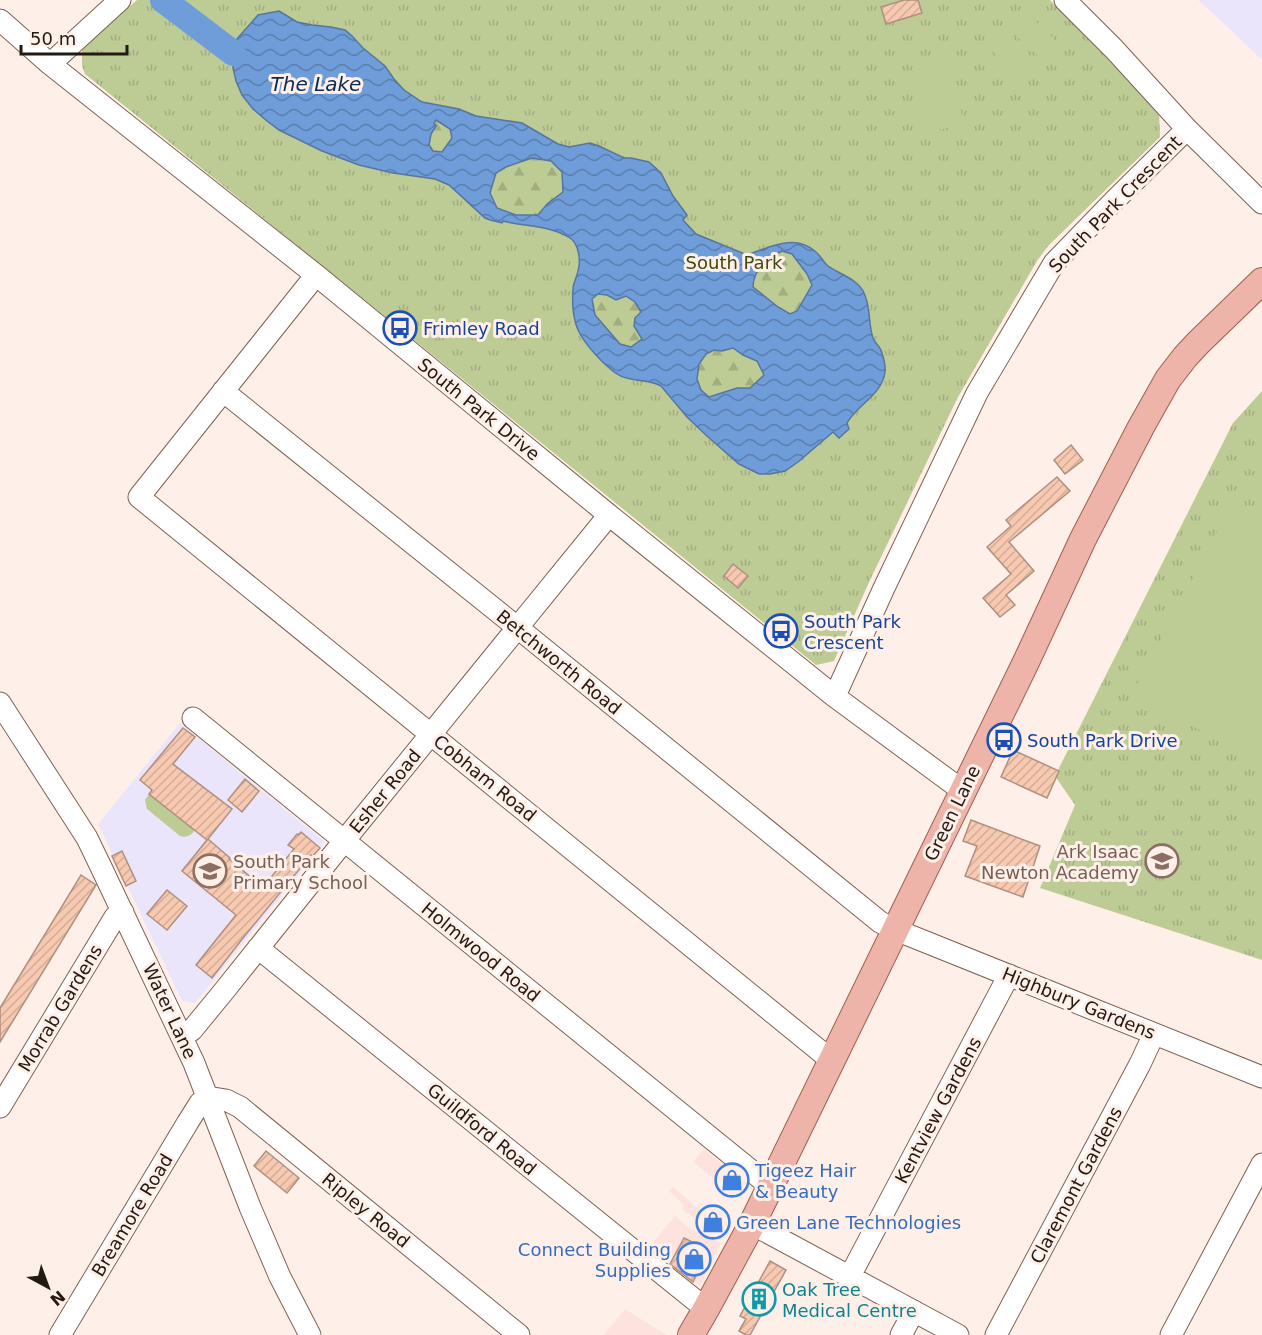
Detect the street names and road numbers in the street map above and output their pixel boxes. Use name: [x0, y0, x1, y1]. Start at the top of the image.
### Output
street label: South Park Crescent: [1044, 131, 1186, 277]
street label: South Park Drive: [414, 353, 544, 465]
street label: Betchworth Road: [492, 605, 626, 719]
street label: Cobham Road: [429, 730, 541, 826]
street label: Esher Road: [345, 745, 425, 837]
street label: Green Lane: [920, 762, 984, 864]
street label: Holmwood Road: [418, 898, 544, 1006]
street label: Morrab Gardens: [14, 941, 106, 1075]
street label: Water Lane: [139, 960, 201, 1062]
street label: Highbury Gardens: [999, 963, 1159, 1043]
street label: Kentview Gardens: [890, 1033, 986, 1187]
street label: Guildford Road: [423, 1079, 541, 1179]
street label: Claremont Gardens: [1026, 1103, 1126, 1267]
street label: Breamore Road: [87, 1150, 177, 1280]
street label: Ripley Road: [318, 1168, 414, 1252]

